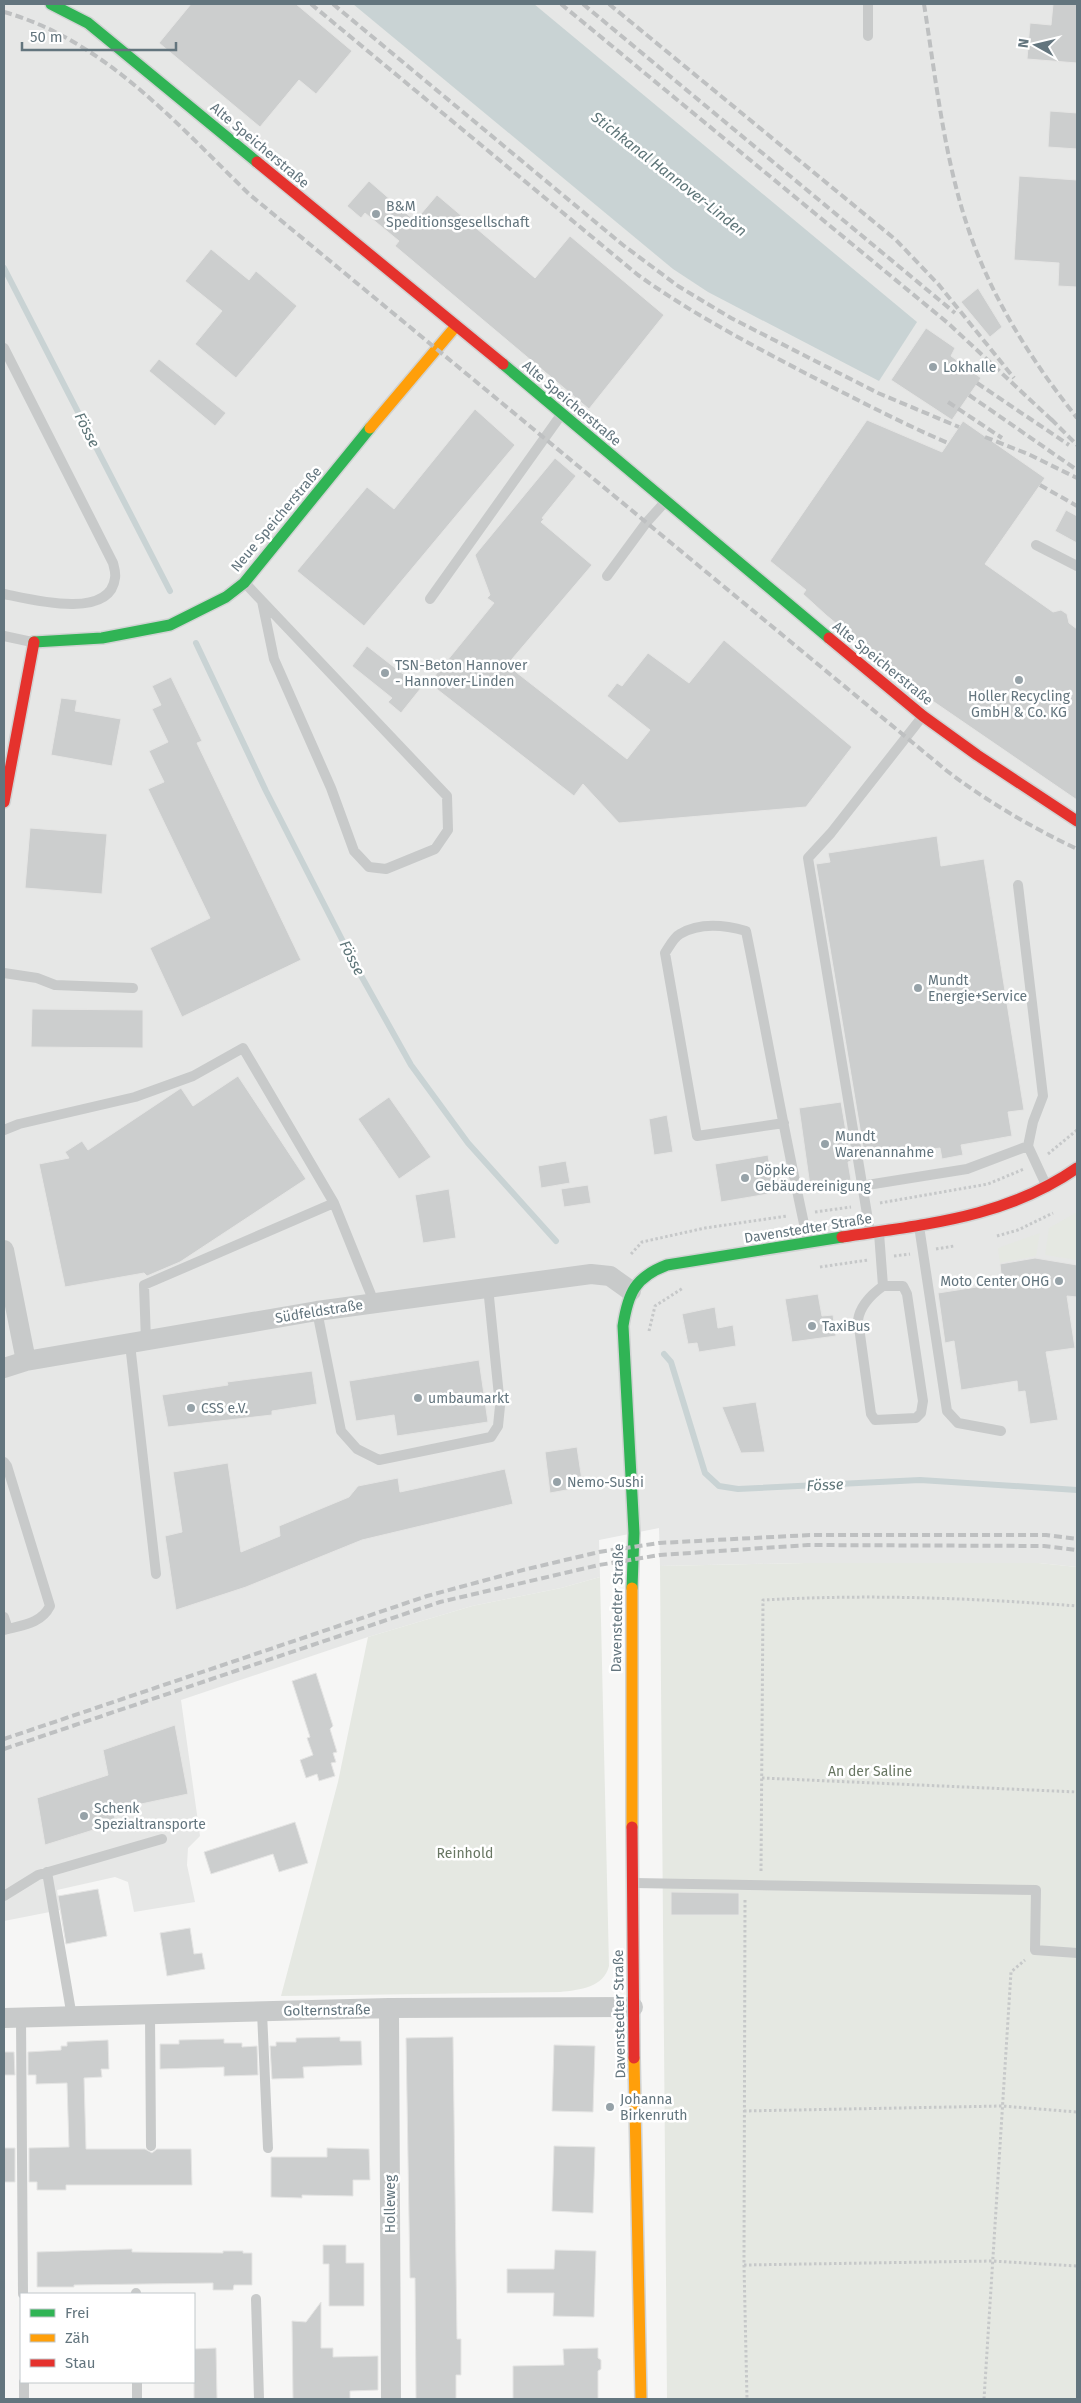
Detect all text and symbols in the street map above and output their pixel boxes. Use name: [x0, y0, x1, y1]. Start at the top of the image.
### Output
scale bar: [22, 20, 176, 52]
north arrow: [1011, 20, 1061, 70]
text: 50 m: [30, 28, 63, 46]
text: N: [1015, 37, 1033, 49]
street label: Alte Speicherstraße: [207, 99, 312, 192]
water label: Stichkanal Hannover-Linden: [587, 107, 750, 240]
place label: B&M Speditionsgesellschaft: [386, 198, 531, 231]
marker: B&M Speditionsgesellschaft: [370, 208, 382, 220]
street label: Alte Speicherstraße: [519, 357, 624, 450]
place label: Lokhalle: [943, 359, 996, 376]
marker: Lokhalle: [927, 361, 939, 373]
water label: Fösse: [71, 409, 103, 451]
street label: Neue Speicherstraße: [227, 463, 325, 575]
street label: Alte Speicherstraße: [829, 618, 936, 709]
place label: TSN-Beton Hannover - Hannover-Linden: [395, 657, 528, 690]
marker: TSN-Beton Hannover - Hannover-Linden: [379, 667, 391, 679]
marker: Holler Recycling GmbH & Co. KG: [1013, 674, 1025, 686]
place label: Holler Recycling GmbH & Co. KG: [968, 688, 1071, 721]
water label: Fösse: [336, 937, 368, 979]
place label: Mundt Energie+Service: [928, 972, 1027, 1005]
marker: Mundt Energie+Service: [912, 982, 924, 994]
place label: Mundt Warenannahme: [835, 1128, 934, 1161]
marker: Mundt Warenannahme: [819, 1138, 831, 1150]
place label: Döpke Gebäudereinigung: [755, 1162, 872, 1195]
marker: Döpke Gebäudereinigung: [739, 1172, 751, 1184]
street label: Davenstedter Straße: [743, 1210, 873, 1247]
place label: Moto Center OHG: [940, 1273, 1049, 1290]
marker: Moto Center OHG: [1053, 1275, 1065, 1287]
street label: Südfeldstraße: [274, 1296, 364, 1327]
place label: TaxiBus: [822, 1318, 871, 1335]
marker: TaxiBus: [806, 1320, 818, 1332]
place label: umbaumarkt: [428, 1390, 510, 1407]
marker: umbaumarkt: [412, 1392, 424, 1404]
place label: CSS e.V.: [201, 1400, 248, 1417]
marker: CSS e.V.: [185, 1402, 197, 1414]
place label: Nemo-Sushi: [567, 1474, 644, 1491]
water label: Fösse: [806, 1475, 844, 1495]
marker: Nemo-Sushi: [551, 1476, 563, 1488]
street label: Davenstedter Straße: [608, 1543, 627, 1673]
park label: An der Saline: [828, 1763, 912, 1780]
place label: Schenk Spezialtransporte: [94, 1800, 206, 1833]
marker: Schenk Spezialtransporte: [78, 1810, 90, 1822]
park label: Reinhold: [437, 1845, 493, 1862]
street label: Davenstedter Straße: [610, 1949, 629, 2079]
street label: Golternstraße: [283, 2001, 371, 2020]
place label: Johanna Birkenruth: [620, 2091, 688, 2124]
marker: Johanna Birkenruth: [604, 2101, 616, 2113]
street label: Holleweg: [382, 2174, 399, 2233]
legend: [20, 2293, 195, 2383]
text: Frei: [65, 2304, 90, 2322]
text: Zäh: [65, 2329, 90, 2347]
text: Stau: [65, 2354, 95, 2372]

